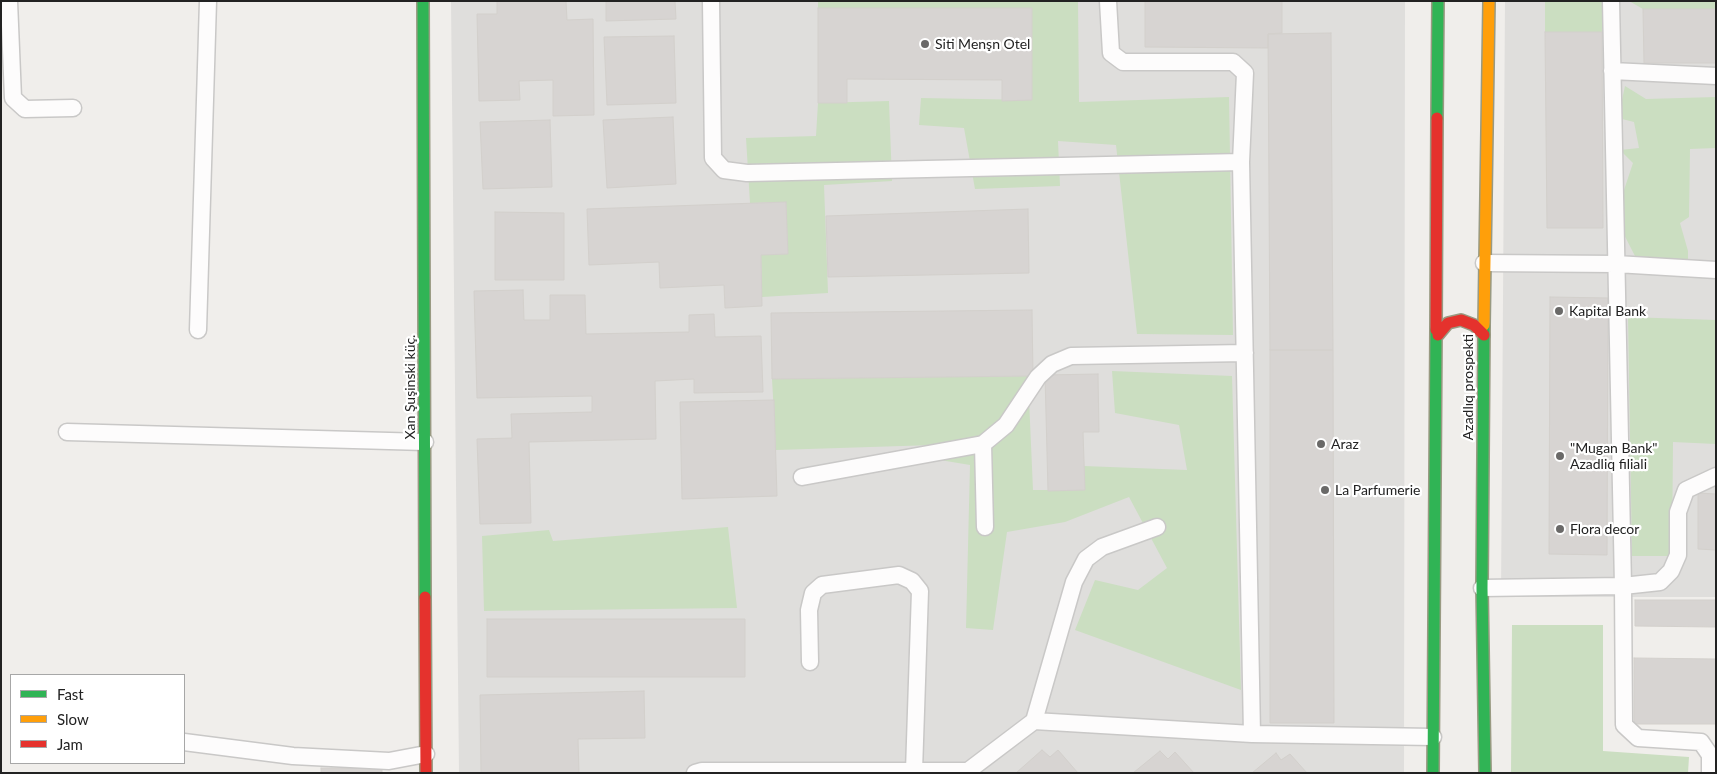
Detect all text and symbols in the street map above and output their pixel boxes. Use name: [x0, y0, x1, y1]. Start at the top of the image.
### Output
place label: Siti Menşn Otel: [935, 36, 1030, 52]
marker: Siti Menşn Otel: [919, 38, 931, 50]
place label: Kapital Bank: [1569, 303, 1646, 319]
marker: Kapital Bank: [1553, 305, 1565, 317]
street label: Azadlıq prospekti: [1460, 334, 1476, 440]
street label: Xan Şuşinski küç.: [402, 335, 418, 439]
place label: Araz: [1331, 436, 1359, 452]
marker: Araz: [1315, 438, 1327, 450]
place label: "Mugan Bank" Azadliq filiali: [1570, 440, 1658, 472]
marker: "Mugan Bank" Azadliq filiali: [1554, 450, 1566, 462]
place label: La Parfumerie: [1335, 482, 1420, 498]
marker: La Parfumerie: [1319, 484, 1331, 496]
place label: Flora decor: [1570, 521, 1639, 537]
marker: Flora decor: [1554, 523, 1566, 535]
legend: [10, 674, 185, 764]
text: Fast: [57, 685, 84, 703]
text: Slow: [57, 710, 89, 728]
text: Jam: [57, 735, 83, 753]

